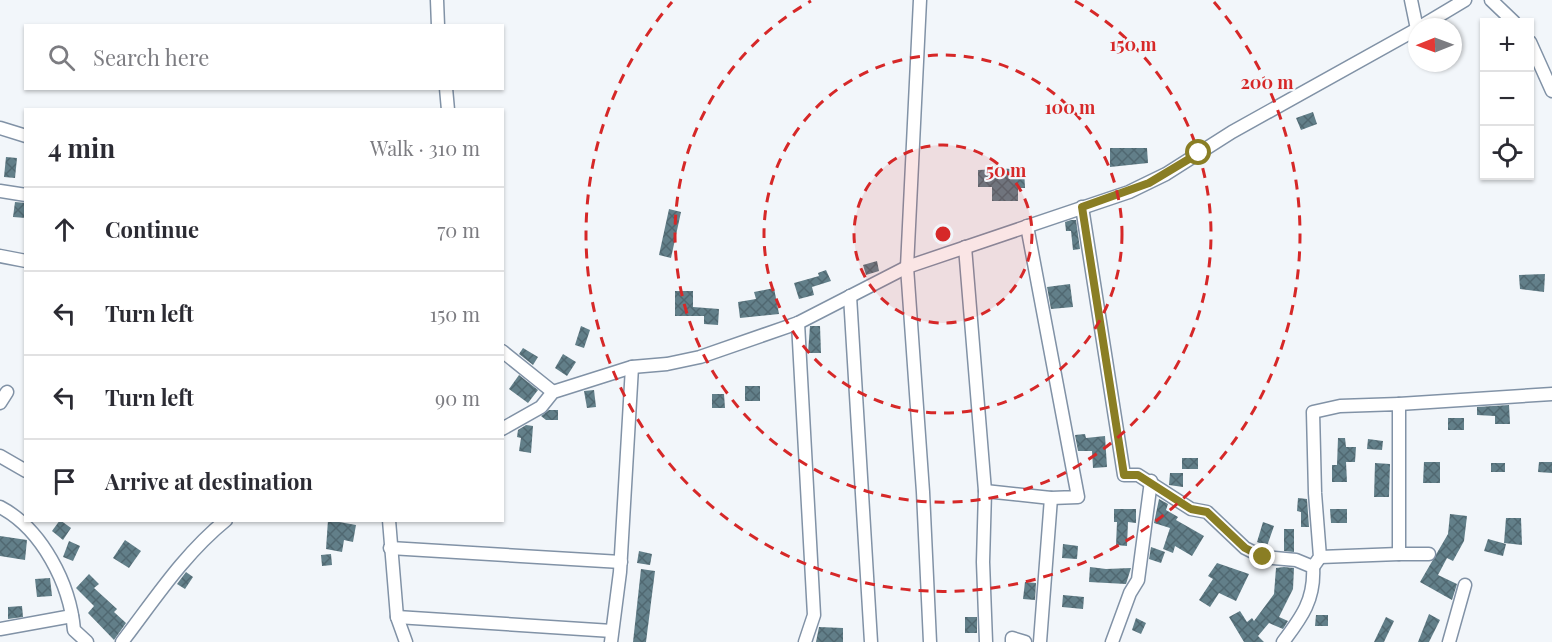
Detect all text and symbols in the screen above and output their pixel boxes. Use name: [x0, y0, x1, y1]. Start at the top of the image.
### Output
north arrow: [1408, 18, 1462, 72]
map controls: [1480, 18, 1534, 180]
button: +: [1480, 18, 1534, 72]
search box: [24, 24, 504, 90]
text: 150 m: [1109, 32, 1157, 56]
icon: search: [45, 41, 78, 74]
text: Search here: [93, 42, 209, 72]
text: 200 m: [1240, 70, 1294, 94]
button: −: [1480, 72, 1534, 126]
text: 100 m: [1045, 95, 1096, 119]
button: locate: [1480, 126, 1534, 180]
text: 4 min: [48, 130, 115, 165]
text: Walk · 310 m: [370, 134, 480, 161]
route start: [1185, 139, 1211, 165]
text: 50 m: [986, 158, 1027, 182]
icon: ahead: [48, 213, 81, 246]
text: Continue: [105, 214, 199, 244]
text: 70 m: [437, 216, 480, 243]
centre of rings: [933, 224, 953, 244]
icon: left: [48, 297, 81, 330]
text: Turn left: [105, 298, 194, 328]
text: 150 m: [430, 300, 480, 327]
icon: left: [48, 381, 81, 414]
text: Turn left: [105, 382, 194, 412]
text: 90 m: [435, 384, 480, 411]
icon: arrive: [48, 465, 81, 498]
text: Arrive at destination: [105, 466, 313, 496]
route end: [1249, 543, 1275, 569]

